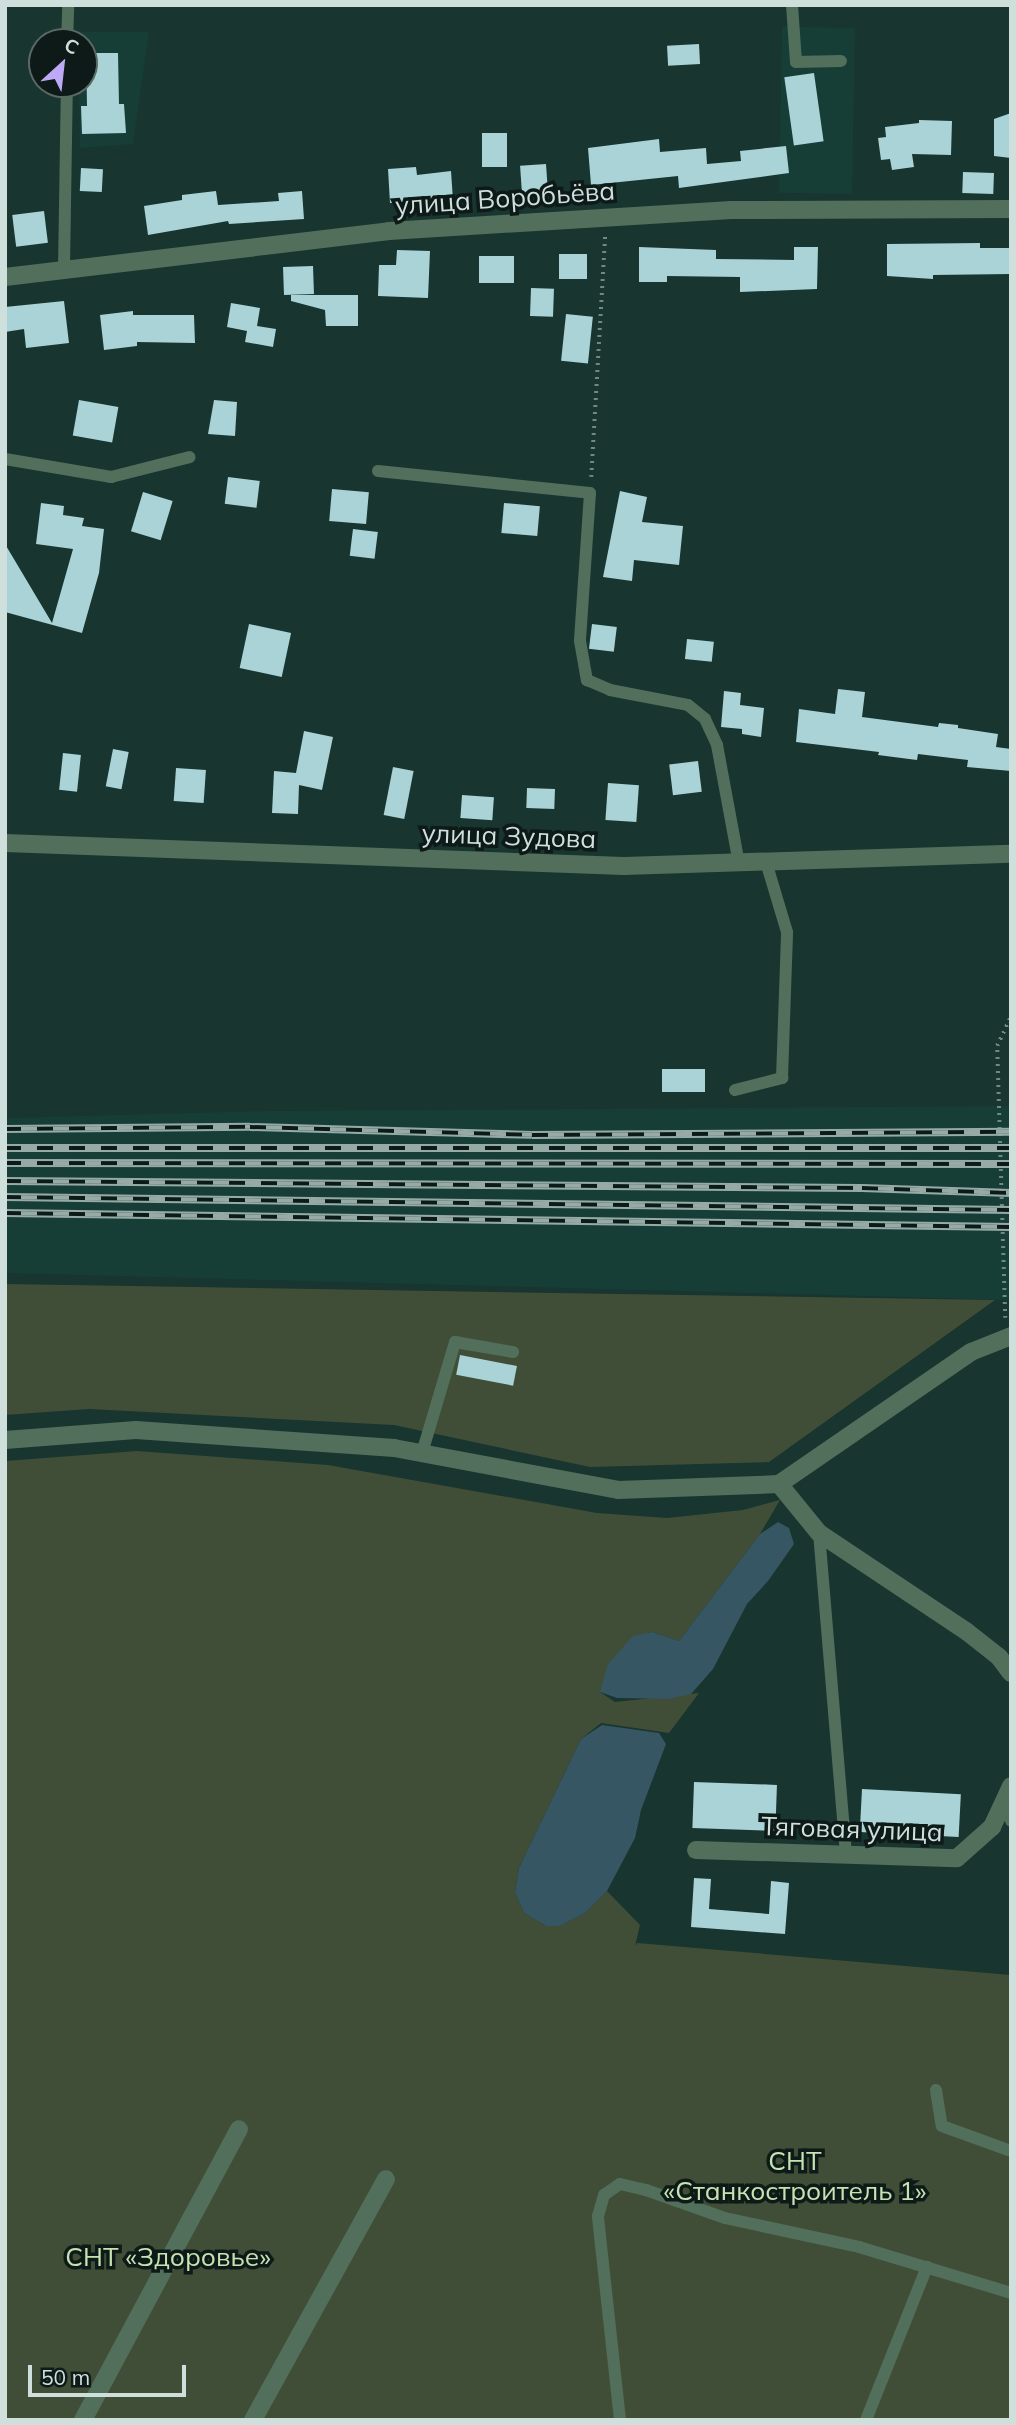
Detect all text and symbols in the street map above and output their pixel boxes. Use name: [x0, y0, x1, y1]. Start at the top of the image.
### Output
north arrow: [28, 28, 98, 98]
text: С: [60, 32, 83, 60]
street label: улица Воробьёва: [394, 175, 616, 221]
street label: улица Зудова: [421, 817, 597, 855]
street label: Тяговая улица: [761, 1810, 943, 1848]
park label: СНТ «Станкостроитель 1»: [664, 2145, 926, 2206]
park label: СНТ «Здоровье»: [65, 2241, 271, 2273]
scale bar: [32, 2352, 189, 2396]
text: 50 m: [41, 2364, 90, 2390]

